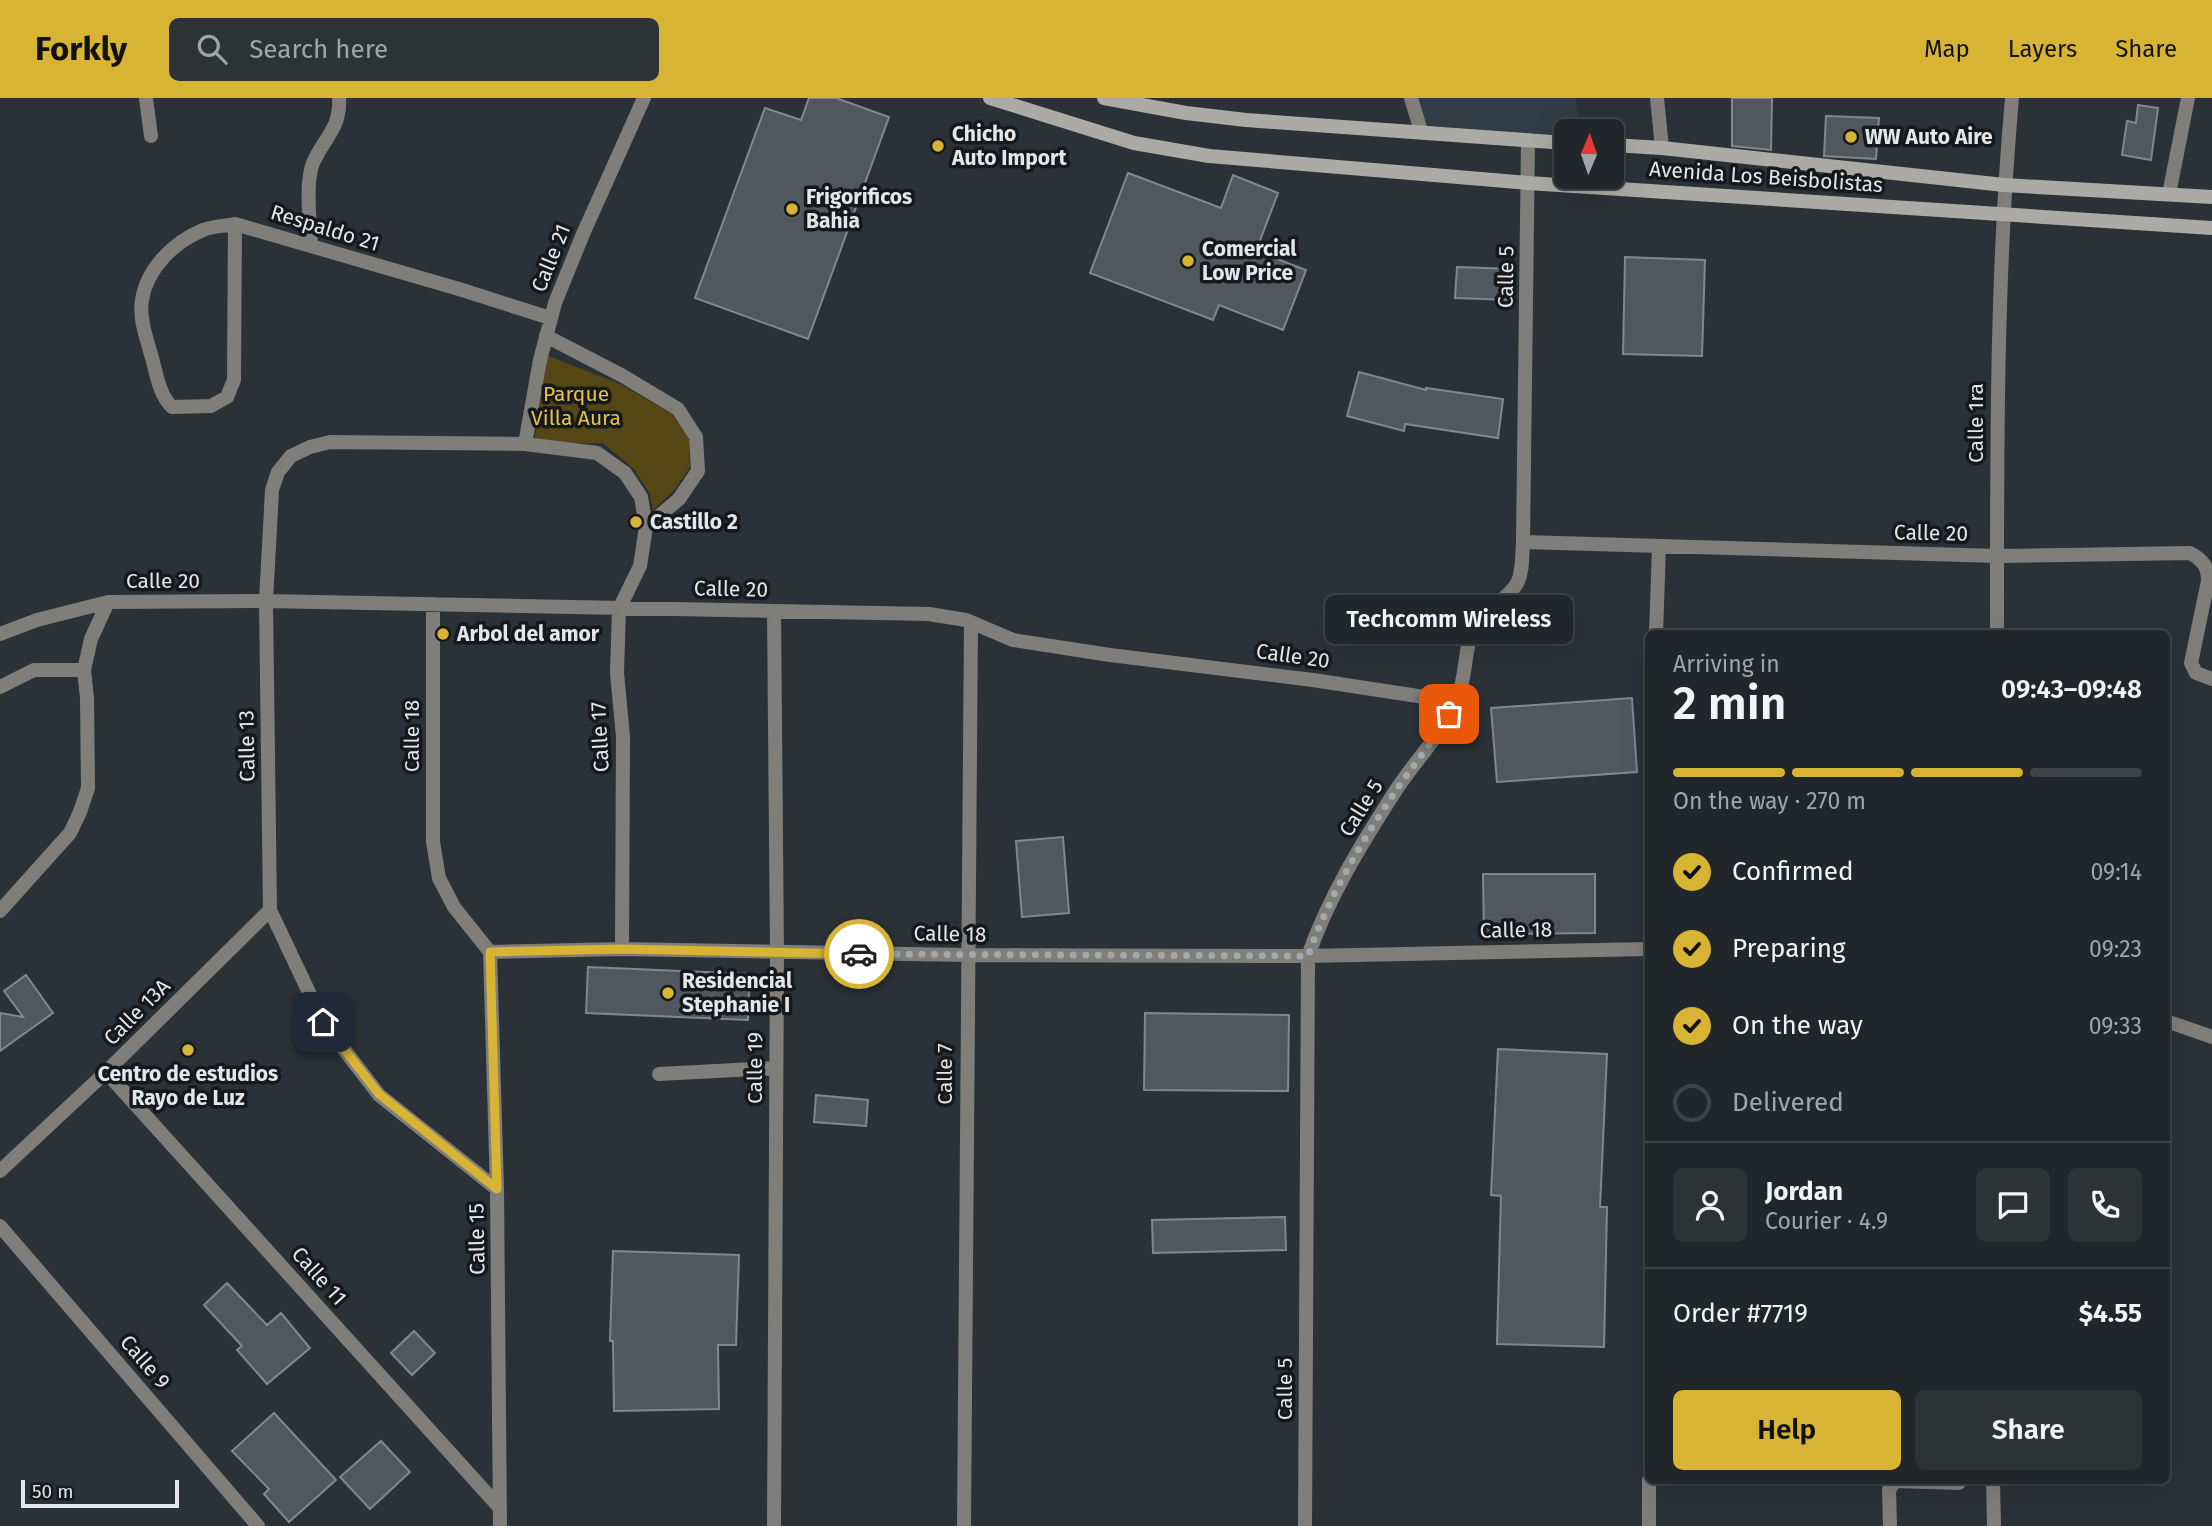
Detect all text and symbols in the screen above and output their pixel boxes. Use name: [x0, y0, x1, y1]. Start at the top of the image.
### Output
search box: [169, 18, 659, 81]
text: Forkly: [35, 29, 127, 69]
icon: search: [193, 30, 231, 68]
text: Search here: [249, 34, 388, 65]
text: Map: [1924, 35, 1970, 63]
text: Layers: [2008, 35, 2077, 63]
text: Share: [2115, 35, 2177, 63]
north arrow: [1554, 119, 1624, 189]
map controls: [1554, 119, 1624, 189]
place label: Chicho Auto Import: [951, 121, 1067, 171]
place label: WW Auto Aire: [1865, 124, 1993, 150]
marker: WW Auto Aire: [1843, 129, 1859, 145]
marker: Chicho Auto Import: [930, 138, 946, 154]
street label: Avenida Los Beisbolistas: [1648, 156, 1884, 198]
place label: Frigorificos Bahia: [806, 184, 912, 234]
street label: Respaldo 21: [267, 199, 383, 257]
marker: Frigorificos Bahia: [784, 201, 800, 217]
street label: Calle 21: [526, 220, 576, 296]
place label: Comercial Low Price: [1202, 236, 1297, 286]
street label: Calle 5: [1492, 246, 1520, 308]
marker: Comercial Low Price: [1180, 253, 1196, 269]
park label: Parque Villa Aura: [531, 381, 621, 431]
street label: Calle 1ra: [1963, 383, 1989, 463]
place label: Castillo 2: [650, 509, 738, 535]
marker: Castillo 2: [628, 514, 644, 530]
street label: Calle 20: [1894, 519, 1968, 547]
street label: Calle 20: [126, 568, 200, 594]
street label: Calle 20: [694, 575, 768, 603]
callout: Techcomm Wireless: [1325, 595, 1573, 644]
text: Techcomm Wireless: [1347, 605, 1551, 633]
place label: Arbol del amor: [456, 621, 600, 647]
marker: Arbol del amor: [435, 626, 451, 642]
street label: Calle 20: [1255, 638, 1331, 674]
text: Arriving in: [1673, 650, 1780, 678]
text: 09:43–09:48: [2001, 674, 2142, 705]
text: 2 min: [1673, 676, 1786, 731]
pin: [1419, 684, 1479, 744]
icon: bag: [1430, 695, 1468, 733]
street label: Calle 18: [399, 700, 425, 772]
street label: Calle 17: [585, 701, 615, 773]
street label: Calle 13: [233, 710, 261, 782]
street label: Calle 5: [1333, 775, 1389, 841]
text: On the way · 270 m: [1673, 787, 1866, 815]
icon: check: [1673, 853, 1711, 891]
text: Confirmed: [1732, 856, 1853, 887]
text: 09:14: [2091, 858, 2142, 886]
street label: Calle 18: [1479, 916, 1553, 944]
courier: [824, 919, 894, 989]
street label: Calle 18: [913, 920, 987, 948]
icon: check: [1673, 930, 1711, 968]
text: Preparing: [1732, 933, 1845, 964]
icon: car: [840, 935, 878, 973]
text: 09:23: [2089, 935, 2142, 963]
place label: Residencial Stephanie I: [682, 968, 793, 1018]
street label: Calle 13A: [98, 973, 176, 1051]
marker: Residencial Stephanie I: [660, 985, 676, 1001]
pin: [293, 992, 353, 1052]
icon: home: [304, 1003, 342, 1041]
icon: check: [1673, 1007, 1711, 1045]
text: On the way: [1732, 1010, 1863, 1041]
text: 09:33: [2089, 1012, 2142, 1040]
street label: Calle 19: [742, 1032, 768, 1104]
marker: Centro de estudios Rayo de Luz: [180, 1042, 196, 1058]
street label: Calle 7: [932, 1043, 958, 1105]
place label: Centro de estudios Rayo de Luz: [98, 1061, 278, 1111]
text: Delivered: [1732, 1087, 1844, 1118]
button: person: [1673, 1168, 1747, 1242]
button: chat: [1976, 1168, 2050, 1242]
button: phone: [2068, 1168, 2142, 1242]
text: Jordan: [1765, 1176, 1843, 1207]
street label: Calle 15: [463, 1203, 491, 1275]
text: Courier · 4.9: [1765, 1207, 1888, 1235]
street label: Calle 11: [286, 1241, 352, 1311]
text: Order #7719: [1673, 1298, 1808, 1329]
text: $4.55: [2079, 1298, 2142, 1329]
street label: Calle 9: [115, 1330, 175, 1394]
street label: Calle 5: [1272, 1358, 1298, 1420]
button: Help: [1673, 1390, 1901, 1470]
button: Share: [1915, 1390, 2142, 1470]
scale bar: [21, 1477, 178, 1509]
text: 50 m: [32, 1480, 73, 1503]

